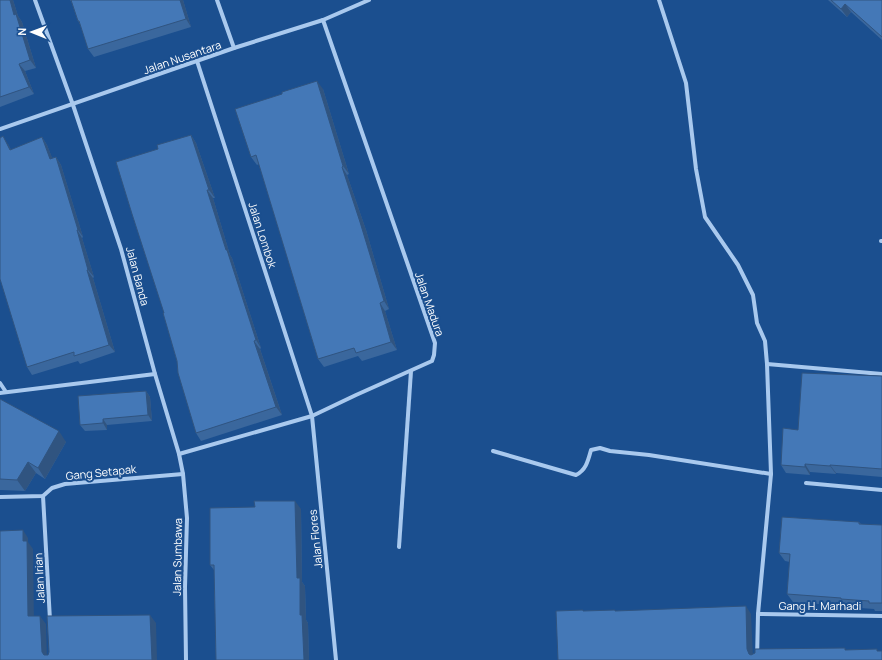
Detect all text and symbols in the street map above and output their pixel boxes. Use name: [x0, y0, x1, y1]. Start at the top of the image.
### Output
north arrow: [12, 12, 52, 52]
text: N: [14, 28, 29, 36]
street label: Jalan Nusantara: [141, 37, 223, 77]
street label: Jalan Lombok: [245, 200, 281, 270]
street label: Jalan Banda: [123, 245, 153, 307]
street label: Jalan Madura: [412, 270, 448, 338]
street label: Gang Setapak: [65, 461, 138, 483]
street label: Jalan Flores: [304, 509, 326, 569]
street label: Jalan Sumbawa: [169, 518, 185, 596]
street label: Jalan Irian: [30, 552, 48, 604]
street label: Gang H. Marhadi: [779, 598, 861, 613]

